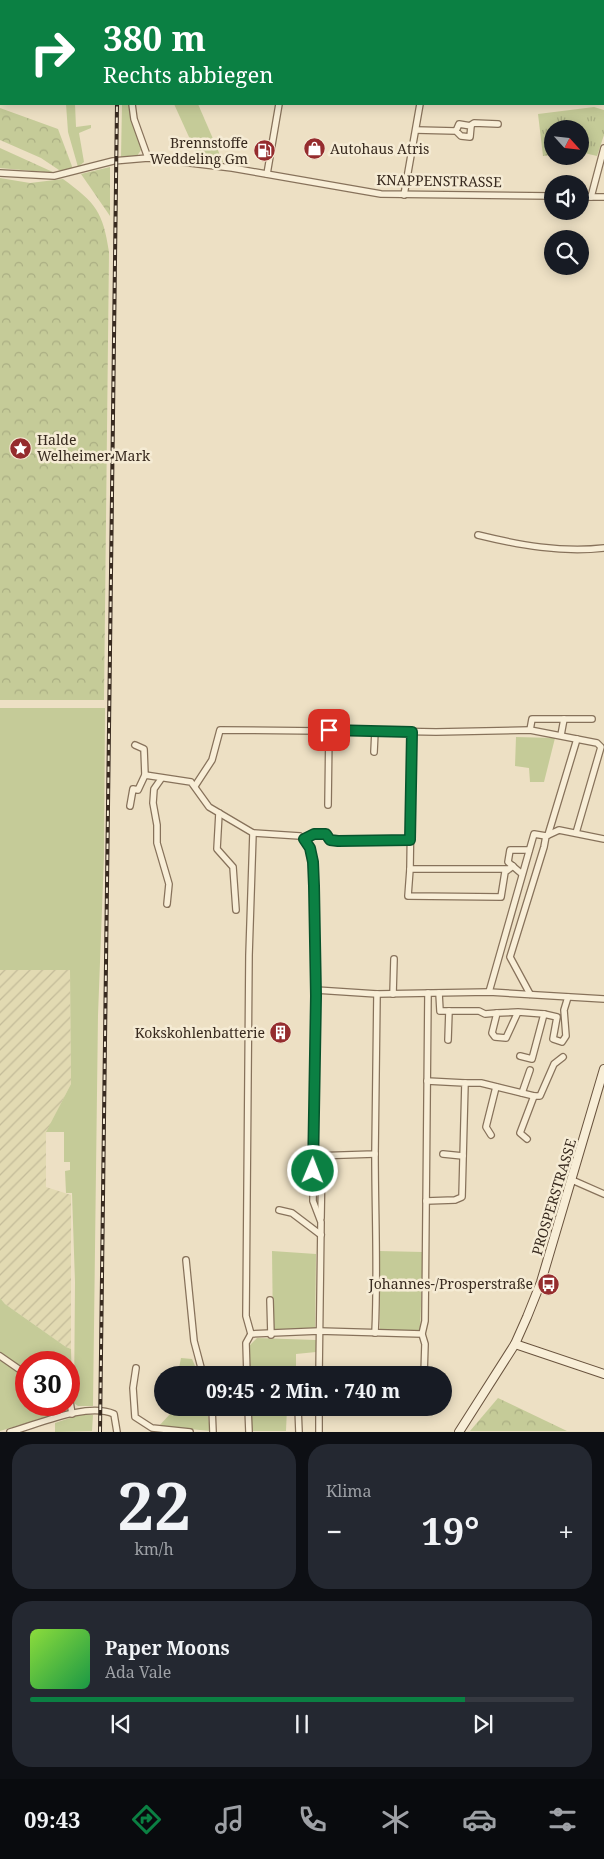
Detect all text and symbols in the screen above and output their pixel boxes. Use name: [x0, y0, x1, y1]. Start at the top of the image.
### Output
text: 380 m: [103, 14, 206, 61]
icon: right: [20, 20, 85, 85]
text: Rechts abbiegen: [103, 59, 273, 89]
north arrow: [544, 120, 589, 165]
map controls: [544, 120, 589, 275]
place label: Brennstoffe Weddeling Gm: [150, 133, 248, 168]
shop icon: Autohaus Atris: [302, 137, 326, 161]
fuel station icon: Brennstoffe Weddeling Gm: [252, 139, 276, 163]
place label: Autohaus Atris: [330, 139, 429, 158]
street label: KNAPPENSTRASSE: [376, 170, 502, 191]
button: sound: [544, 175, 589, 220]
button: search: [544, 230, 589, 275]
place label: Halde Welheimer Mark: [37, 430, 151, 465]
place icon: Halde Welheimer Mark: [9, 436, 33, 460]
pin: [308, 709, 350, 751]
icon: arrive: [315, 716, 343, 744]
building icon: Kokskohlenbatterie: [269, 1021, 293, 1045]
place label: Kokskohlenbatterie: [135, 1023, 265, 1042]
street label: PROSPERSTRASSE: [527, 1136, 580, 1257]
position arrow: [286, 1144, 338, 1196]
bus stop icon: Johannes-/Prosperstraße: [537, 1272, 561, 1296]
place label: Johannes-/Prosperstraße: [368, 1274, 533, 1293]
speed limit sign: 30: [15, 1351, 80, 1416]
text: 09:45 · 2 Min. · 740 m: [206, 1378, 400, 1404]
text: 22: [117, 1461, 191, 1549]
text: Klima: [326, 1480, 371, 1502]
text: 19°: [421, 1504, 479, 1556]
text: −: [326, 1512, 342, 1550]
text: +: [558, 1512, 574, 1550]
text: km/h: [134, 1538, 174, 1560]
text: Paper Moons: [105, 1635, 230, 1661]
text: Ada Vale: [105, 1661, 171, 1683]
icon: previous: [107, 1710, 135, 1738]
icon: pause: [288, 1710, 316, 1738]
icon: next: [469, 1710, 497, 1738]
icon: directions: [129, 1802, 164, 1837]
icon: music: [212, 1802, 247, 1837]
icon: phone: [295, 1802, 330, 1837]
icon: climate: [378, 1802, 413, 1837]
icon: car: [462, 1802, 497, 1837]
icon: filters: [545, 1802, 580, 1837]
text: 09:43: [24, 1804, 81, 1834]

